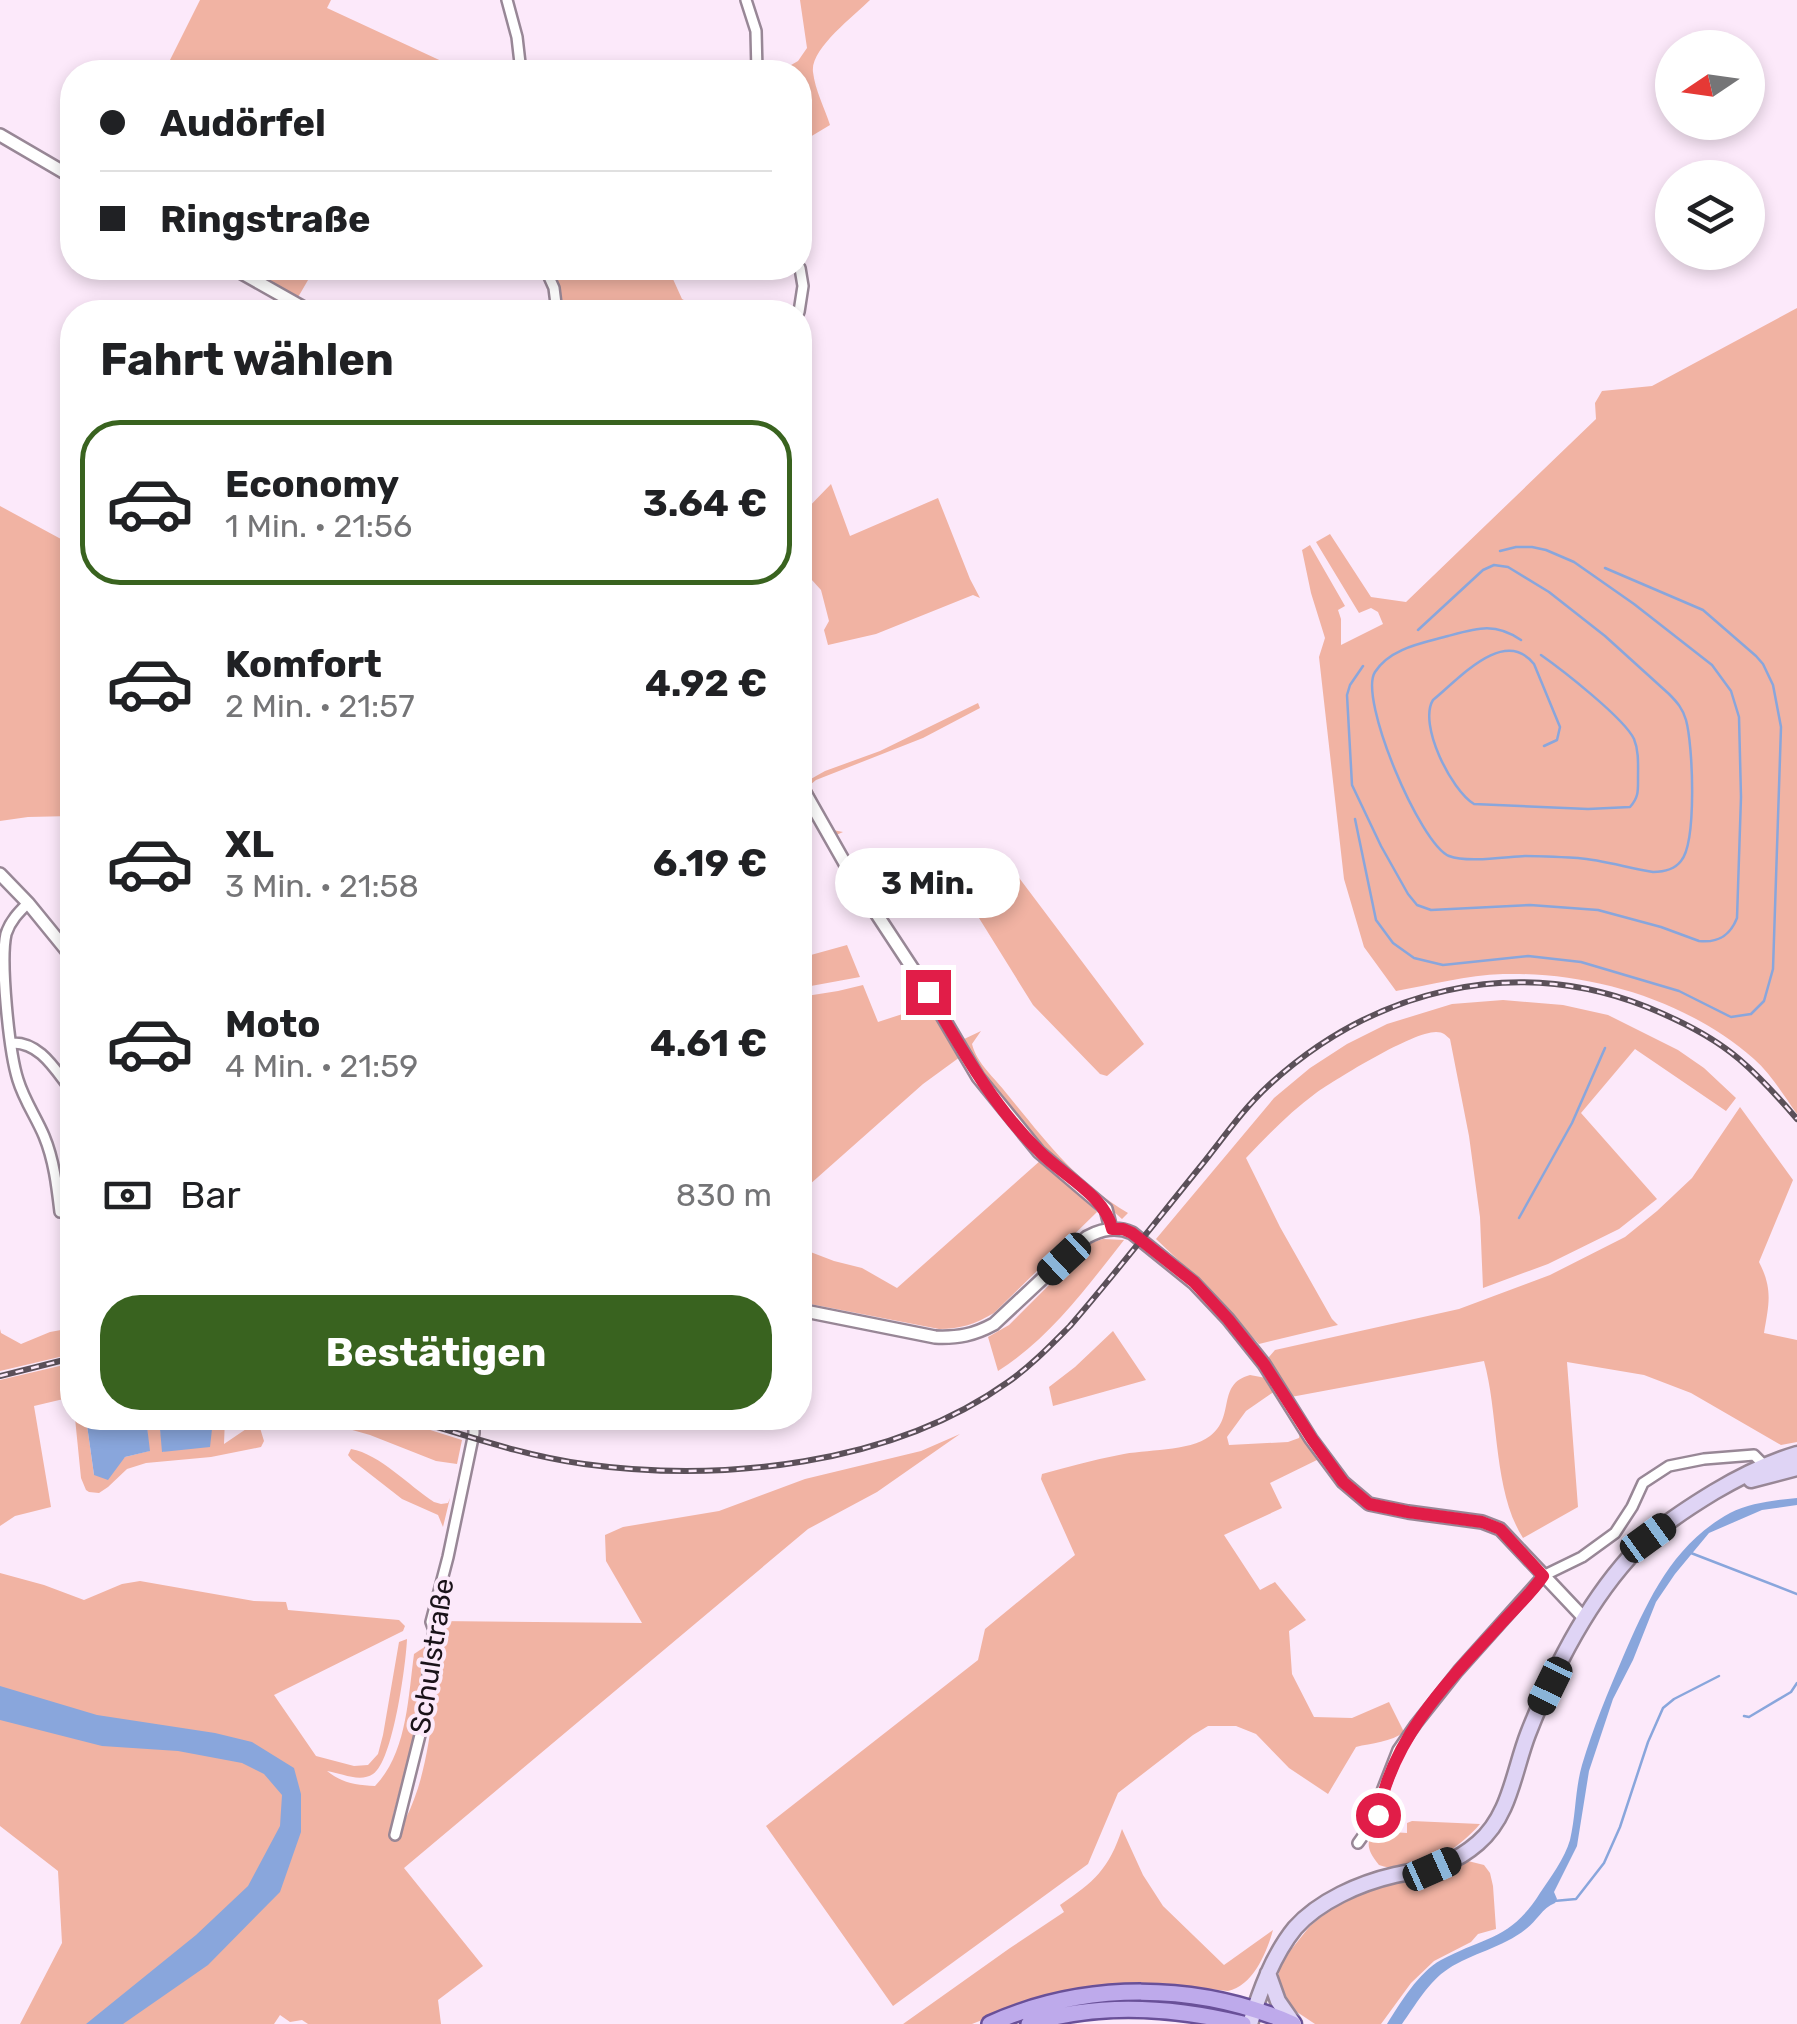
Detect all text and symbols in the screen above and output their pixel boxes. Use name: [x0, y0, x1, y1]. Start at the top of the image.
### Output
north arrow: [1655, 30, 1765, 140]
map controls: [1655, 30, 1765, 270]
text: Audörfel: [160, 100, 326, 146]
button: layers: [1655, 160, 1765, 270]
text: Ringstraße: [160, 196, 371, 242]
text: Fahrt wählen: [100, 333, 394, 386]
icon: car: [105, 458, 195, 548]
text: Economy: [225, 461, 399, 507]
text: 3.64 €: [643, 480, 767, 526]
text: 1 Min. · 21:56: [225, 507, 412, 545]
icon: car: [105, 638, 195, 728]
text: Komfort: [225, 641, 382, 687]
text: 4.92 €: [645, 660, 767, 706]
text: 2 Min. · 21:57: [225, 687, 415, 725]
icon: car: [105, 818, 195, 908]
text: XL: [225, 821, 274, 867]
text: 6.19 €: [653, 840, 767, 886]
callout: 3 Min.: [836, 847, 1020, 917]
text: 3 Min.: [881, 864, 974, 902]
text: 3 Min. · 21:58: [225, 867, 419, 905]
route end: [906, 970, 951, 1015]
icon: car: [105, 998, 195, 1088]
text: Moto: [225, 1001, 321, 1047]
text: 4.61 €: [650, 1020, 767, 1066]
text: 4 Min. · 21:59: [225, 1047, 418, 1085]
icon: cash: [100, 1168, 155, 1223]
text: Bar: [180, 1172, 241, 1218]
text: 830 m: [676, 1176, 772, 1214]
car: [1032, 1228, 1096, 1290]
button: Bestätigen: [100, 1295, 772, 1410]
car: [1615, 1508, 1681, 1568]
street label: Schulstraße: [403, 1576, 461, 1736]
car: [1523, 1652, 1577, 1720]
route start: [1356, 1793, 1401, 1838]
car: [1398, 1843, 1466, 1895]

